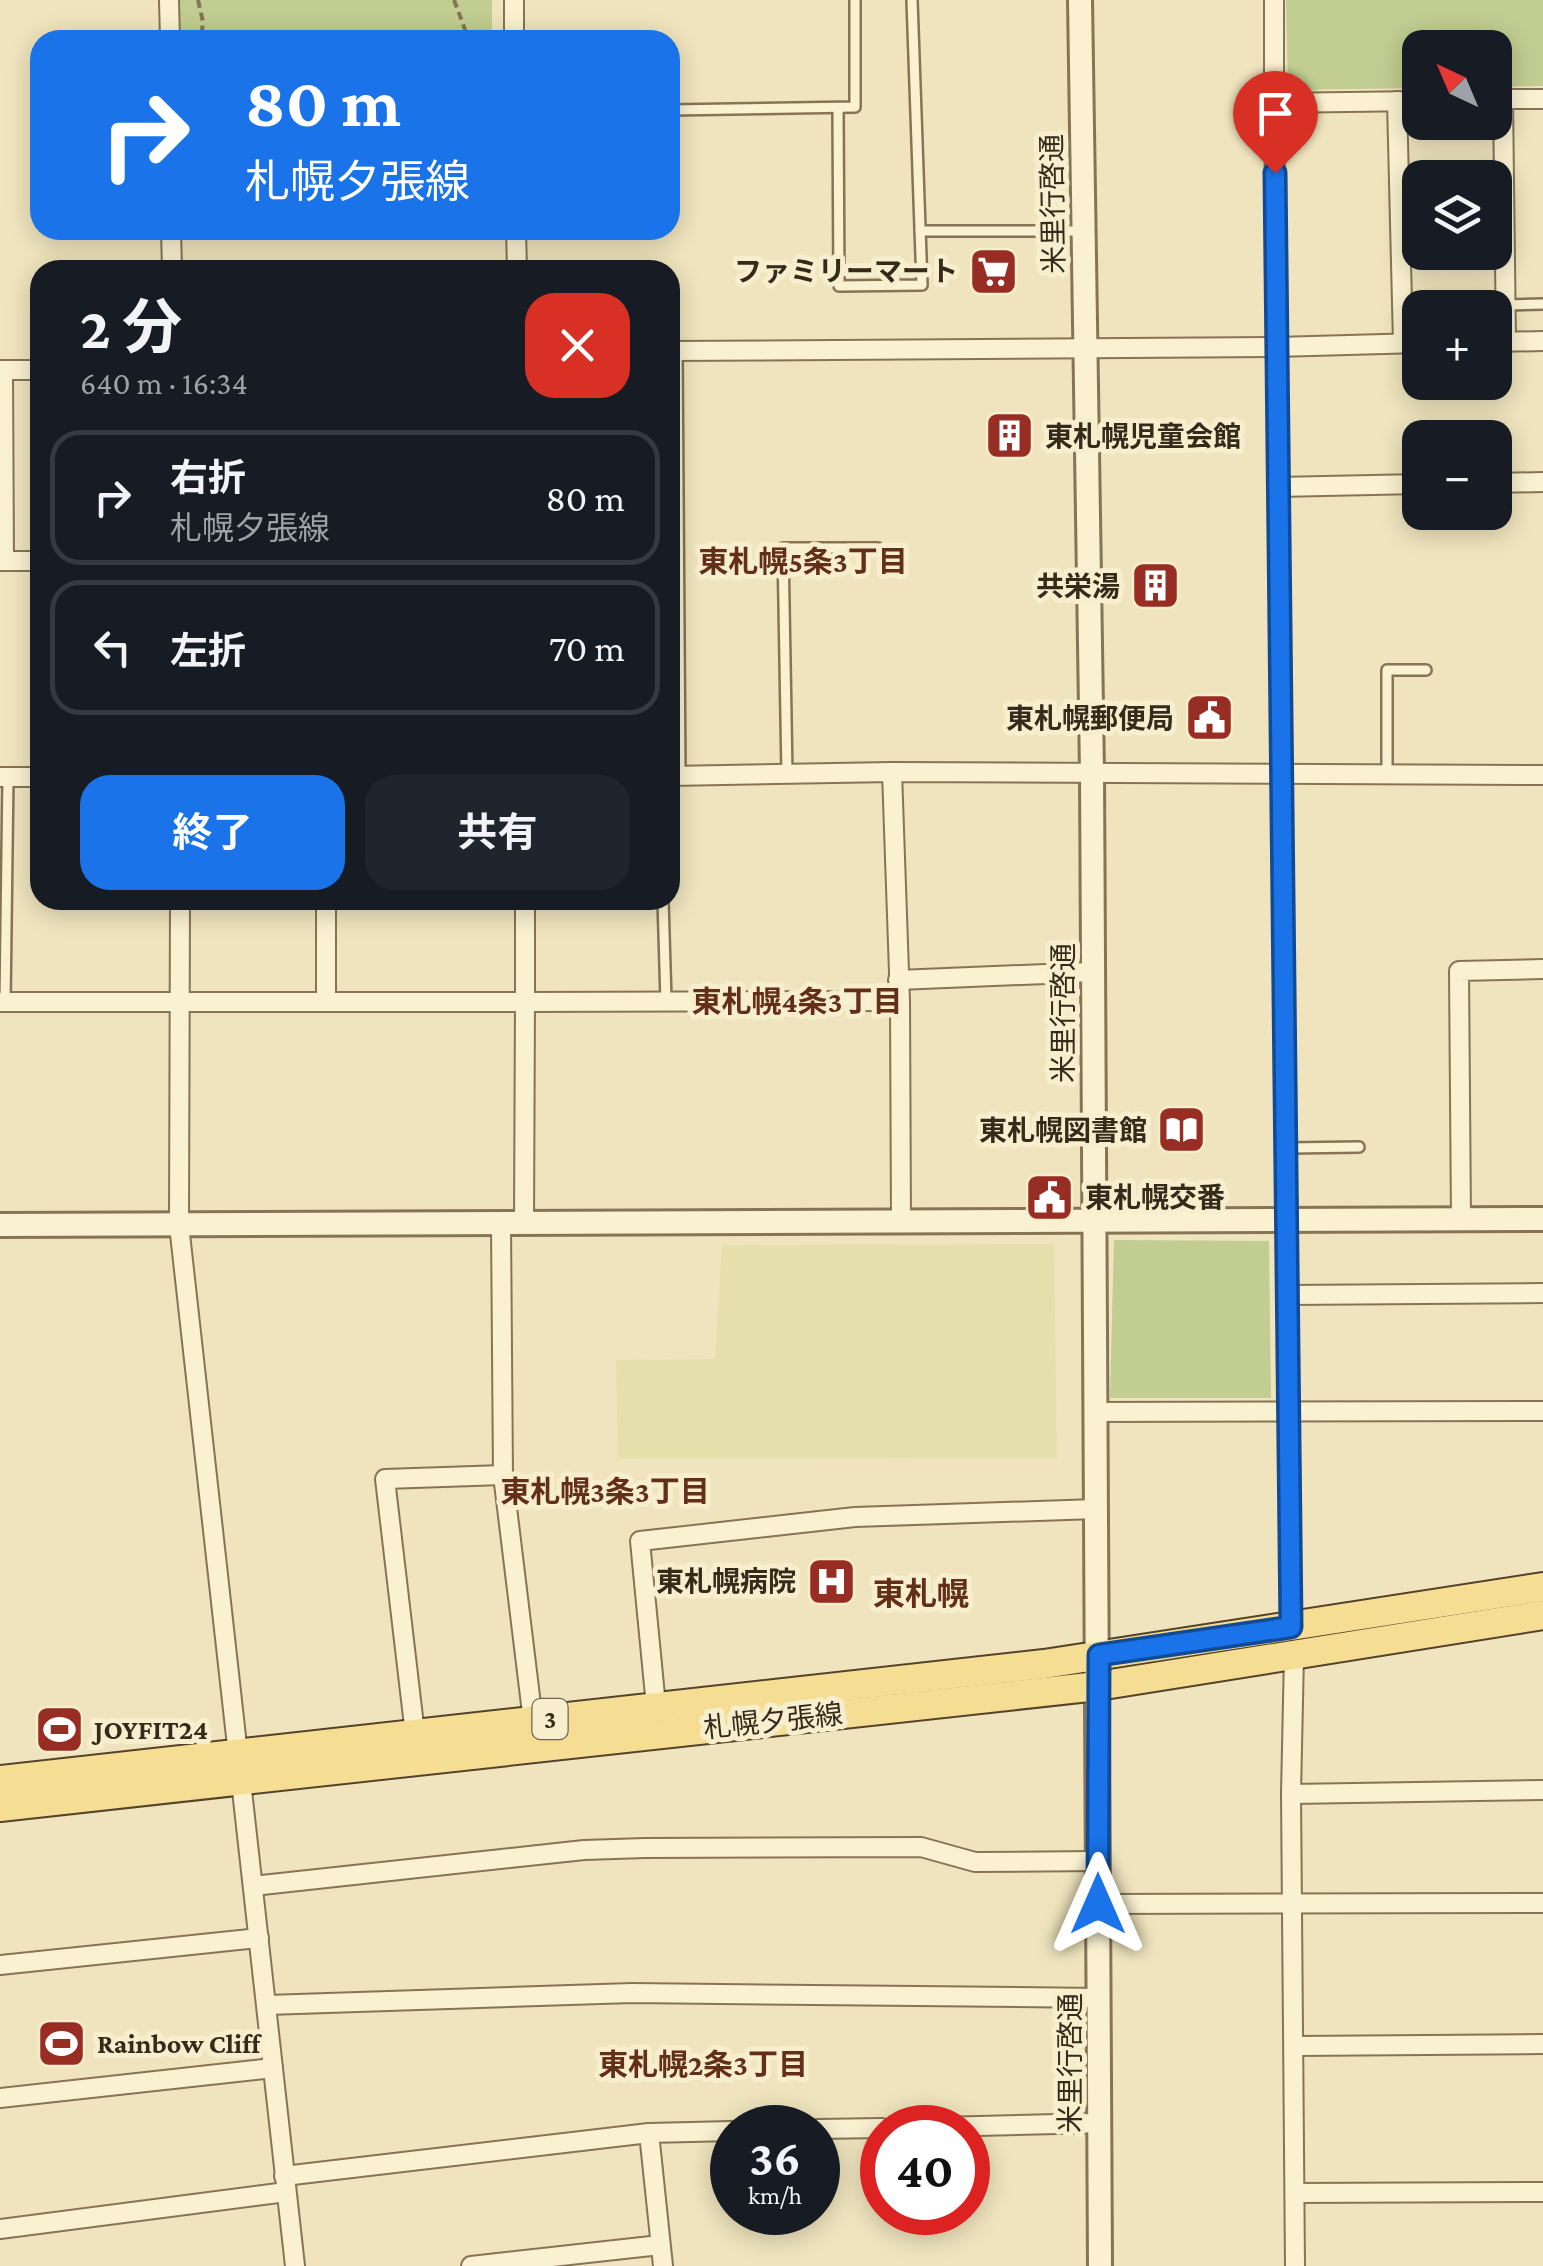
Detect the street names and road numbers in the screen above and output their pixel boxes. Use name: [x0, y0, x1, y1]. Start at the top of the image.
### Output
street label: 米里行啓通: [1036, 134, 1070, 274]
street label: 米里行啓通: [1048, 943, 1079, 1083]
street label: 札幌夕張線: [702, 1698, 844, 1744]
road number: 3: [532, 1699, 568, 1739]
street label: 米里行啓通: [1055, 1993, 1086, 2133]

